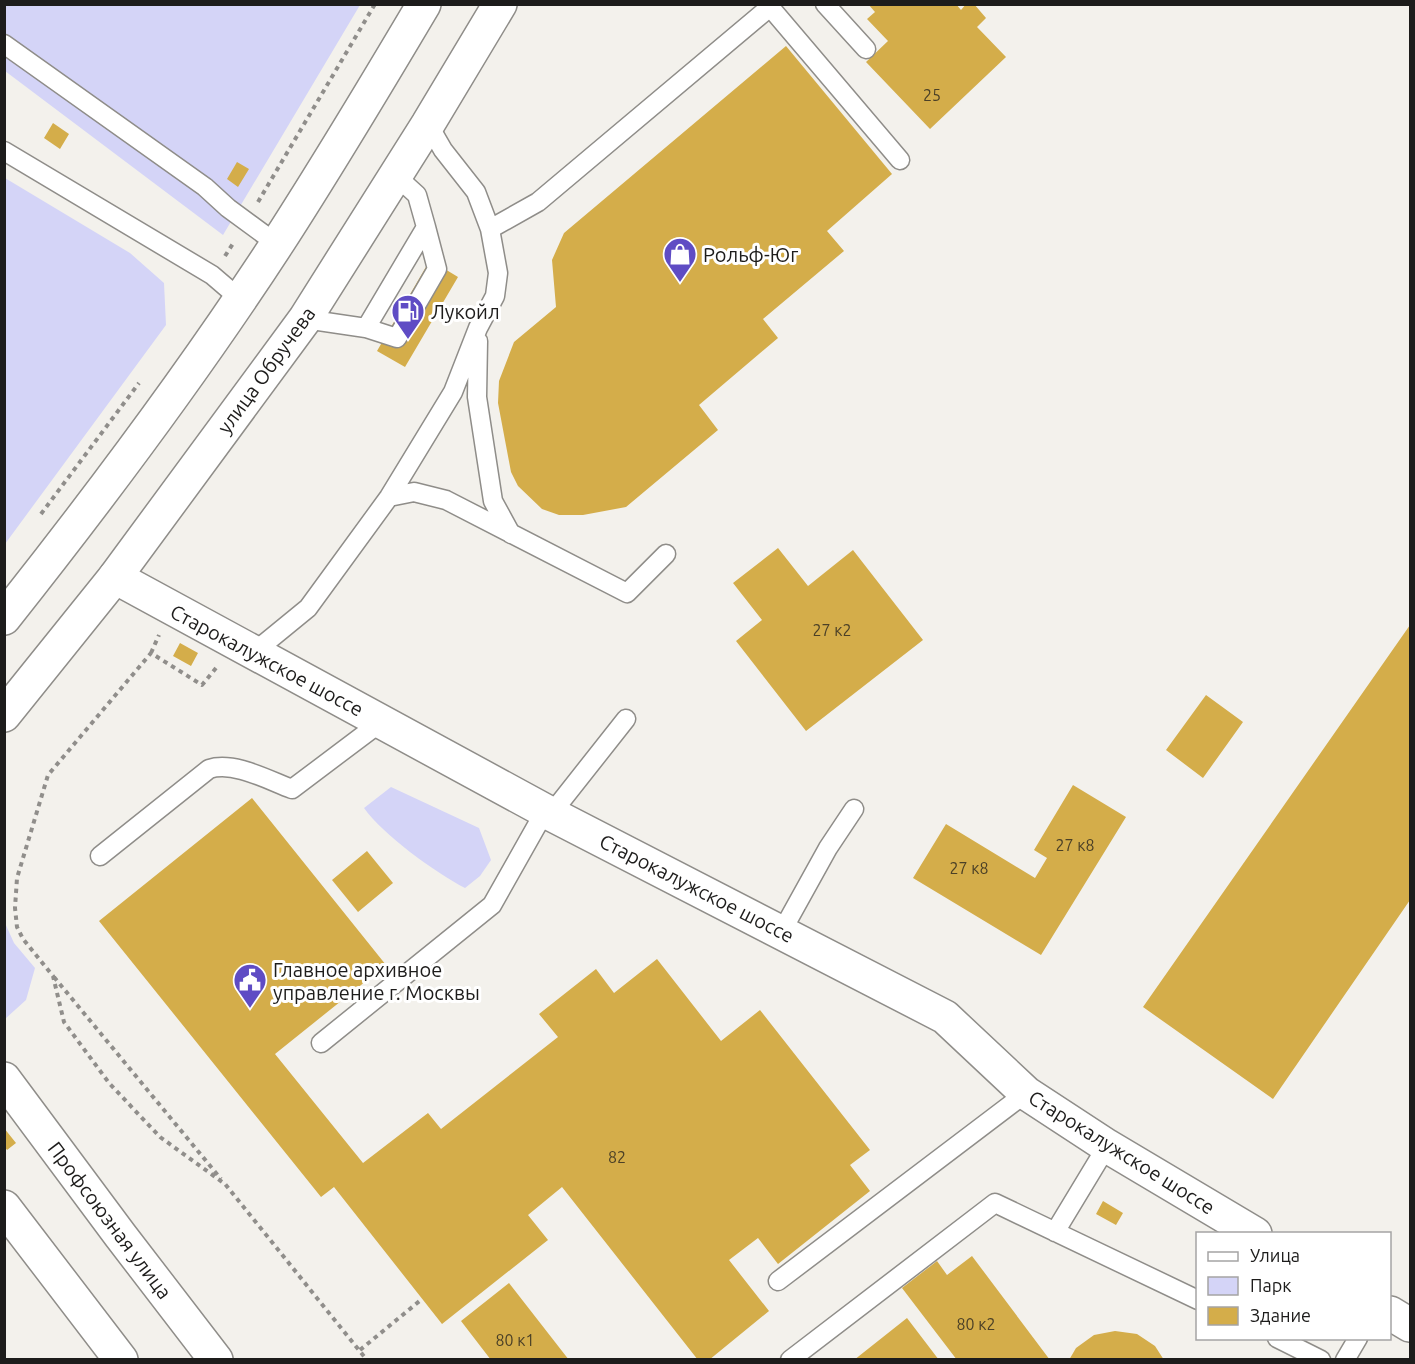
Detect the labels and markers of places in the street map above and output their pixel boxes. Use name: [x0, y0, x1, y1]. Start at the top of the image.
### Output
shop icon: Рольф-Юг: [662, 236, 698, 283]
place label: Рольф-Юг: [703, 243, 798, 266]
fuel station icon: Лукойл: [390, 293, 426, 340]
place label: Лукойл: [431, 300, 500, 323]
place label: Главное архивное управление г. Москвы: [273, 958, 480, 1004]
public building icon: Главное архивное управление г. Москвы: [232, 962, 268, 1009]

